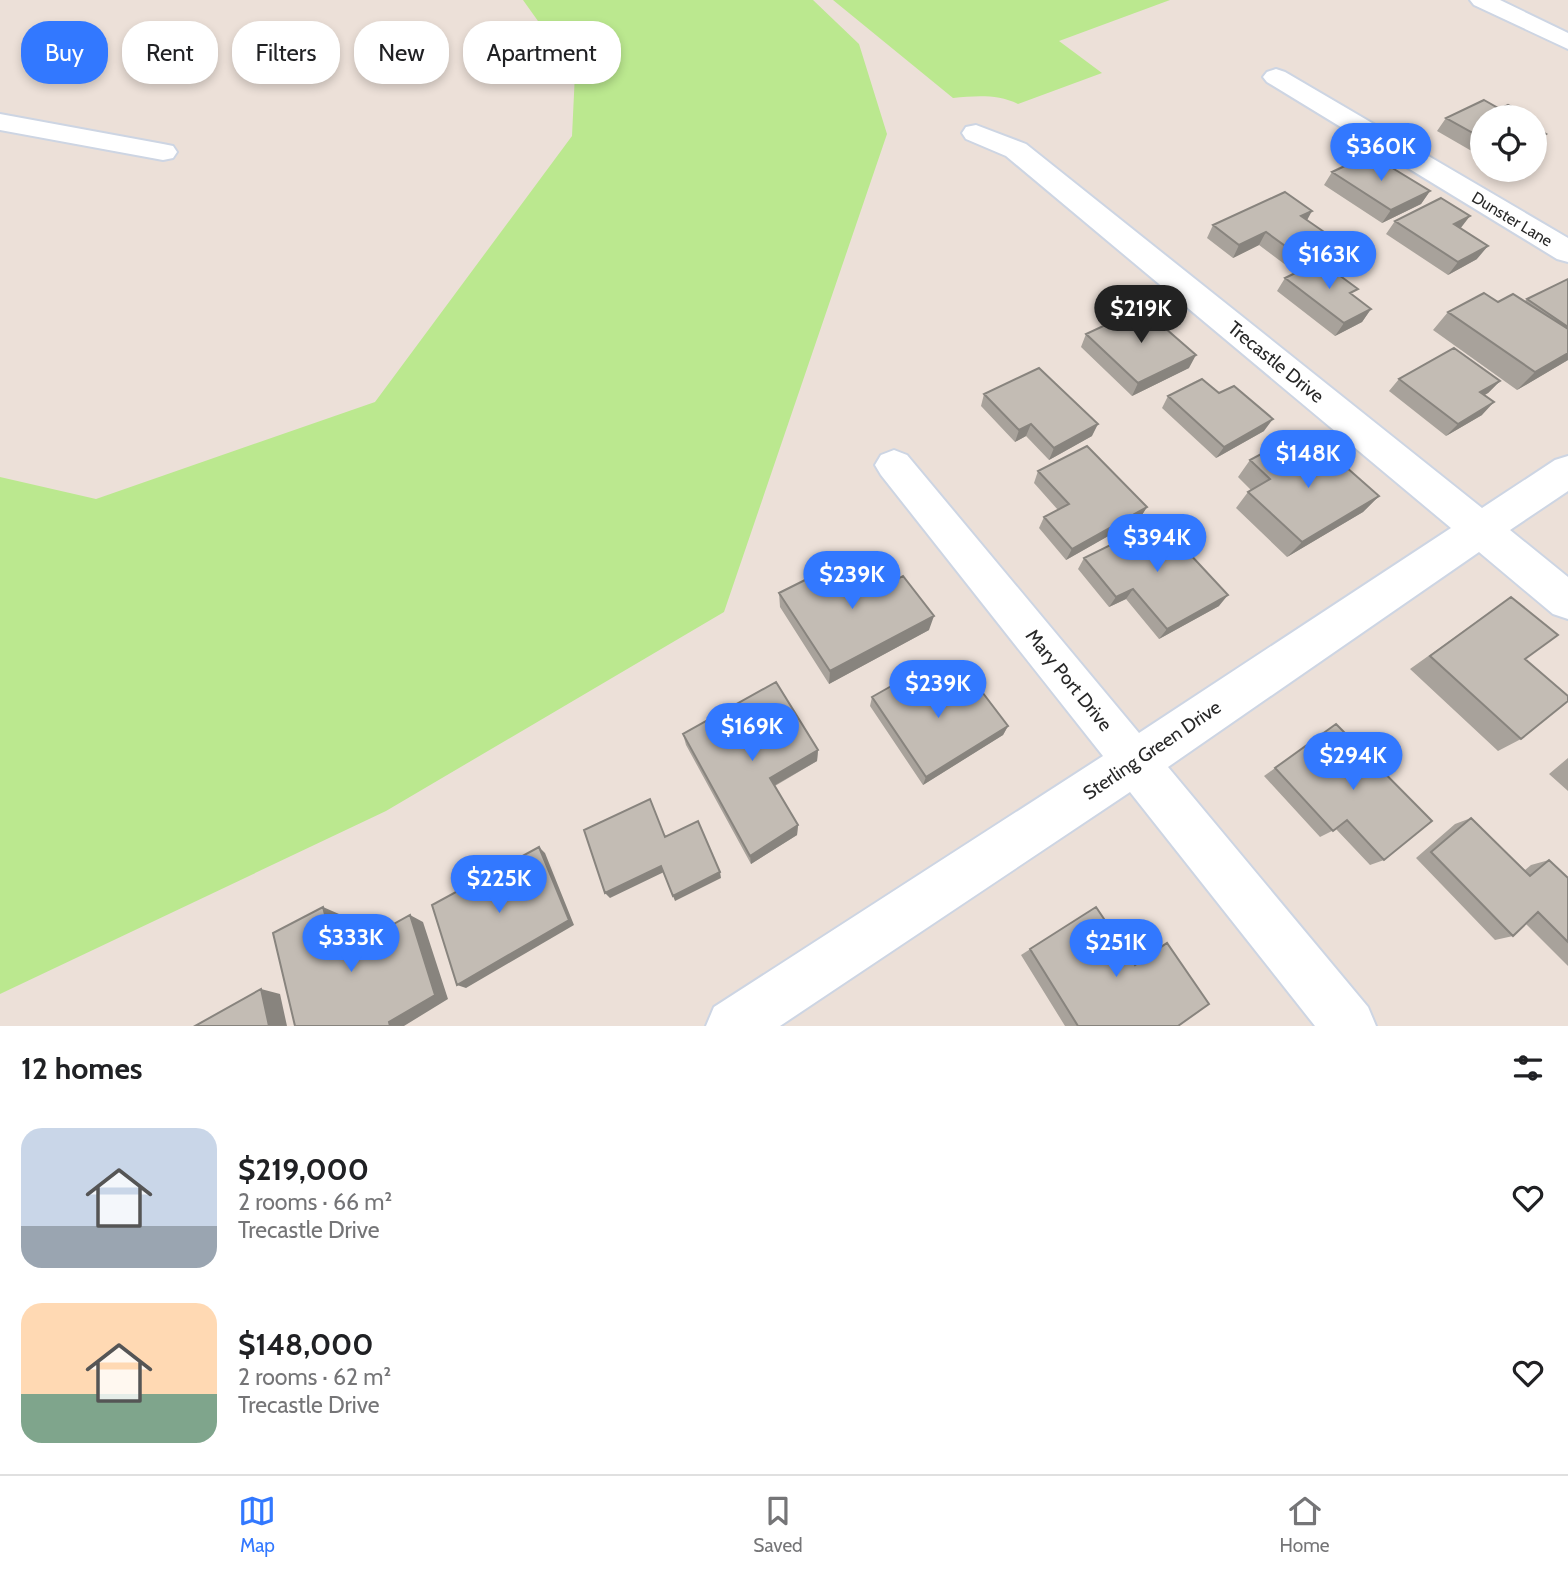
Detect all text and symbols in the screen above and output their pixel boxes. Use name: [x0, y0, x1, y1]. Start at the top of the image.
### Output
chip: Buy: [21, 21, 108, 84]
chip: Rent: [122, 21, 218, 84]
chip: Filters: [232, 21, 340, 84]
chip: New: [354, 21, 449, 84]
chip: Apartment: [463, 21, 621, 84]
map controls: [1470, 105, 1547, 182]
button: locate: [1470, 105, 1547, 182]
pin: $360K: [1332, 124, 1430, 183]
text: $360K: [1346, 132, 1416, 160]
street label: Dunster Lane: [1468, 188, 1556, 250]
pin: $163K: [1280, 232, 1378, 291]
text: $163K: [1298, 240, 1360, 268]
pin: $219K: [1092, 286, 1190, 345]
text: $219K: [1110, 294, 1172, 322]
street label: Trecastle Drive: [1223, 316, 1329, 408]
pin: $148K: [1259, 430, 1357, 490]
text: $148K: [1276, 439, 1340, 467]
pin: $394K: [1108, 514, 1206, 574]
text: $394K: [1123, 523, 1191, 551]
pin: $239K: [803, 552, 901, 611]
text: $239K: [819, 560, 885, 588]
street label: Mary Port Drive: [1021, 624, 1117, 736]
pin: $239K: [889, 660, 987, 720]
text: $239K: [905, 669, 971, 697]
street label: Sterling Green Drive: [1079, 695, 1225, 805]
pin: $169K: [703, 704, 801, 763]
text: $169K: [721, 712, 783, 740]
pin: $294K: [1304, 732, 1402, 792]
text: $294K: [1319, 741, 1387, 769]
pin: $225K: [450, 856, 548, 915]
text: $225K: [467, 864, 531, 892]
pin: $333K: [302, 914, 400, 974]
pin: $251K: [1067, 920, 1165, 979]
text: $333K: [319, 923, 383, 951]
text: $251K: [1086, 928, 1146, 956]
icon: filters: [1509, 1049, 1547, 1087]
text: 12 homes: [21, 1050, 143, 1087]
text: $219,000: [238, 1151, 369, 1188]
icon: home: [77, 1156, 161, 1240]
icon: heart: [1509, 1179, 1547, 1217]
text: 2 rooms · 66 m²: [238, 1188, 392, 1216]
text: Trecastle Drive: [238, 1216, 380, 1244]
text: $148,000: [238, 1326, 373, 1363]
icon: home: [77, 1331, 161, 1415]
icon: heart: [1509, 1354, 1547, 1392]
text: 2 rooms · 62 m²: [238, 1363, 391, 1391]
text: Trecastle Drive: [238, 1391, 380, 1419]
tab: Map: [238, 1492, 276, 1557]
tab: Saved: [753, 1492, 803, 1557]
tab: Home: [1280, 1492, 1330, 1557]

